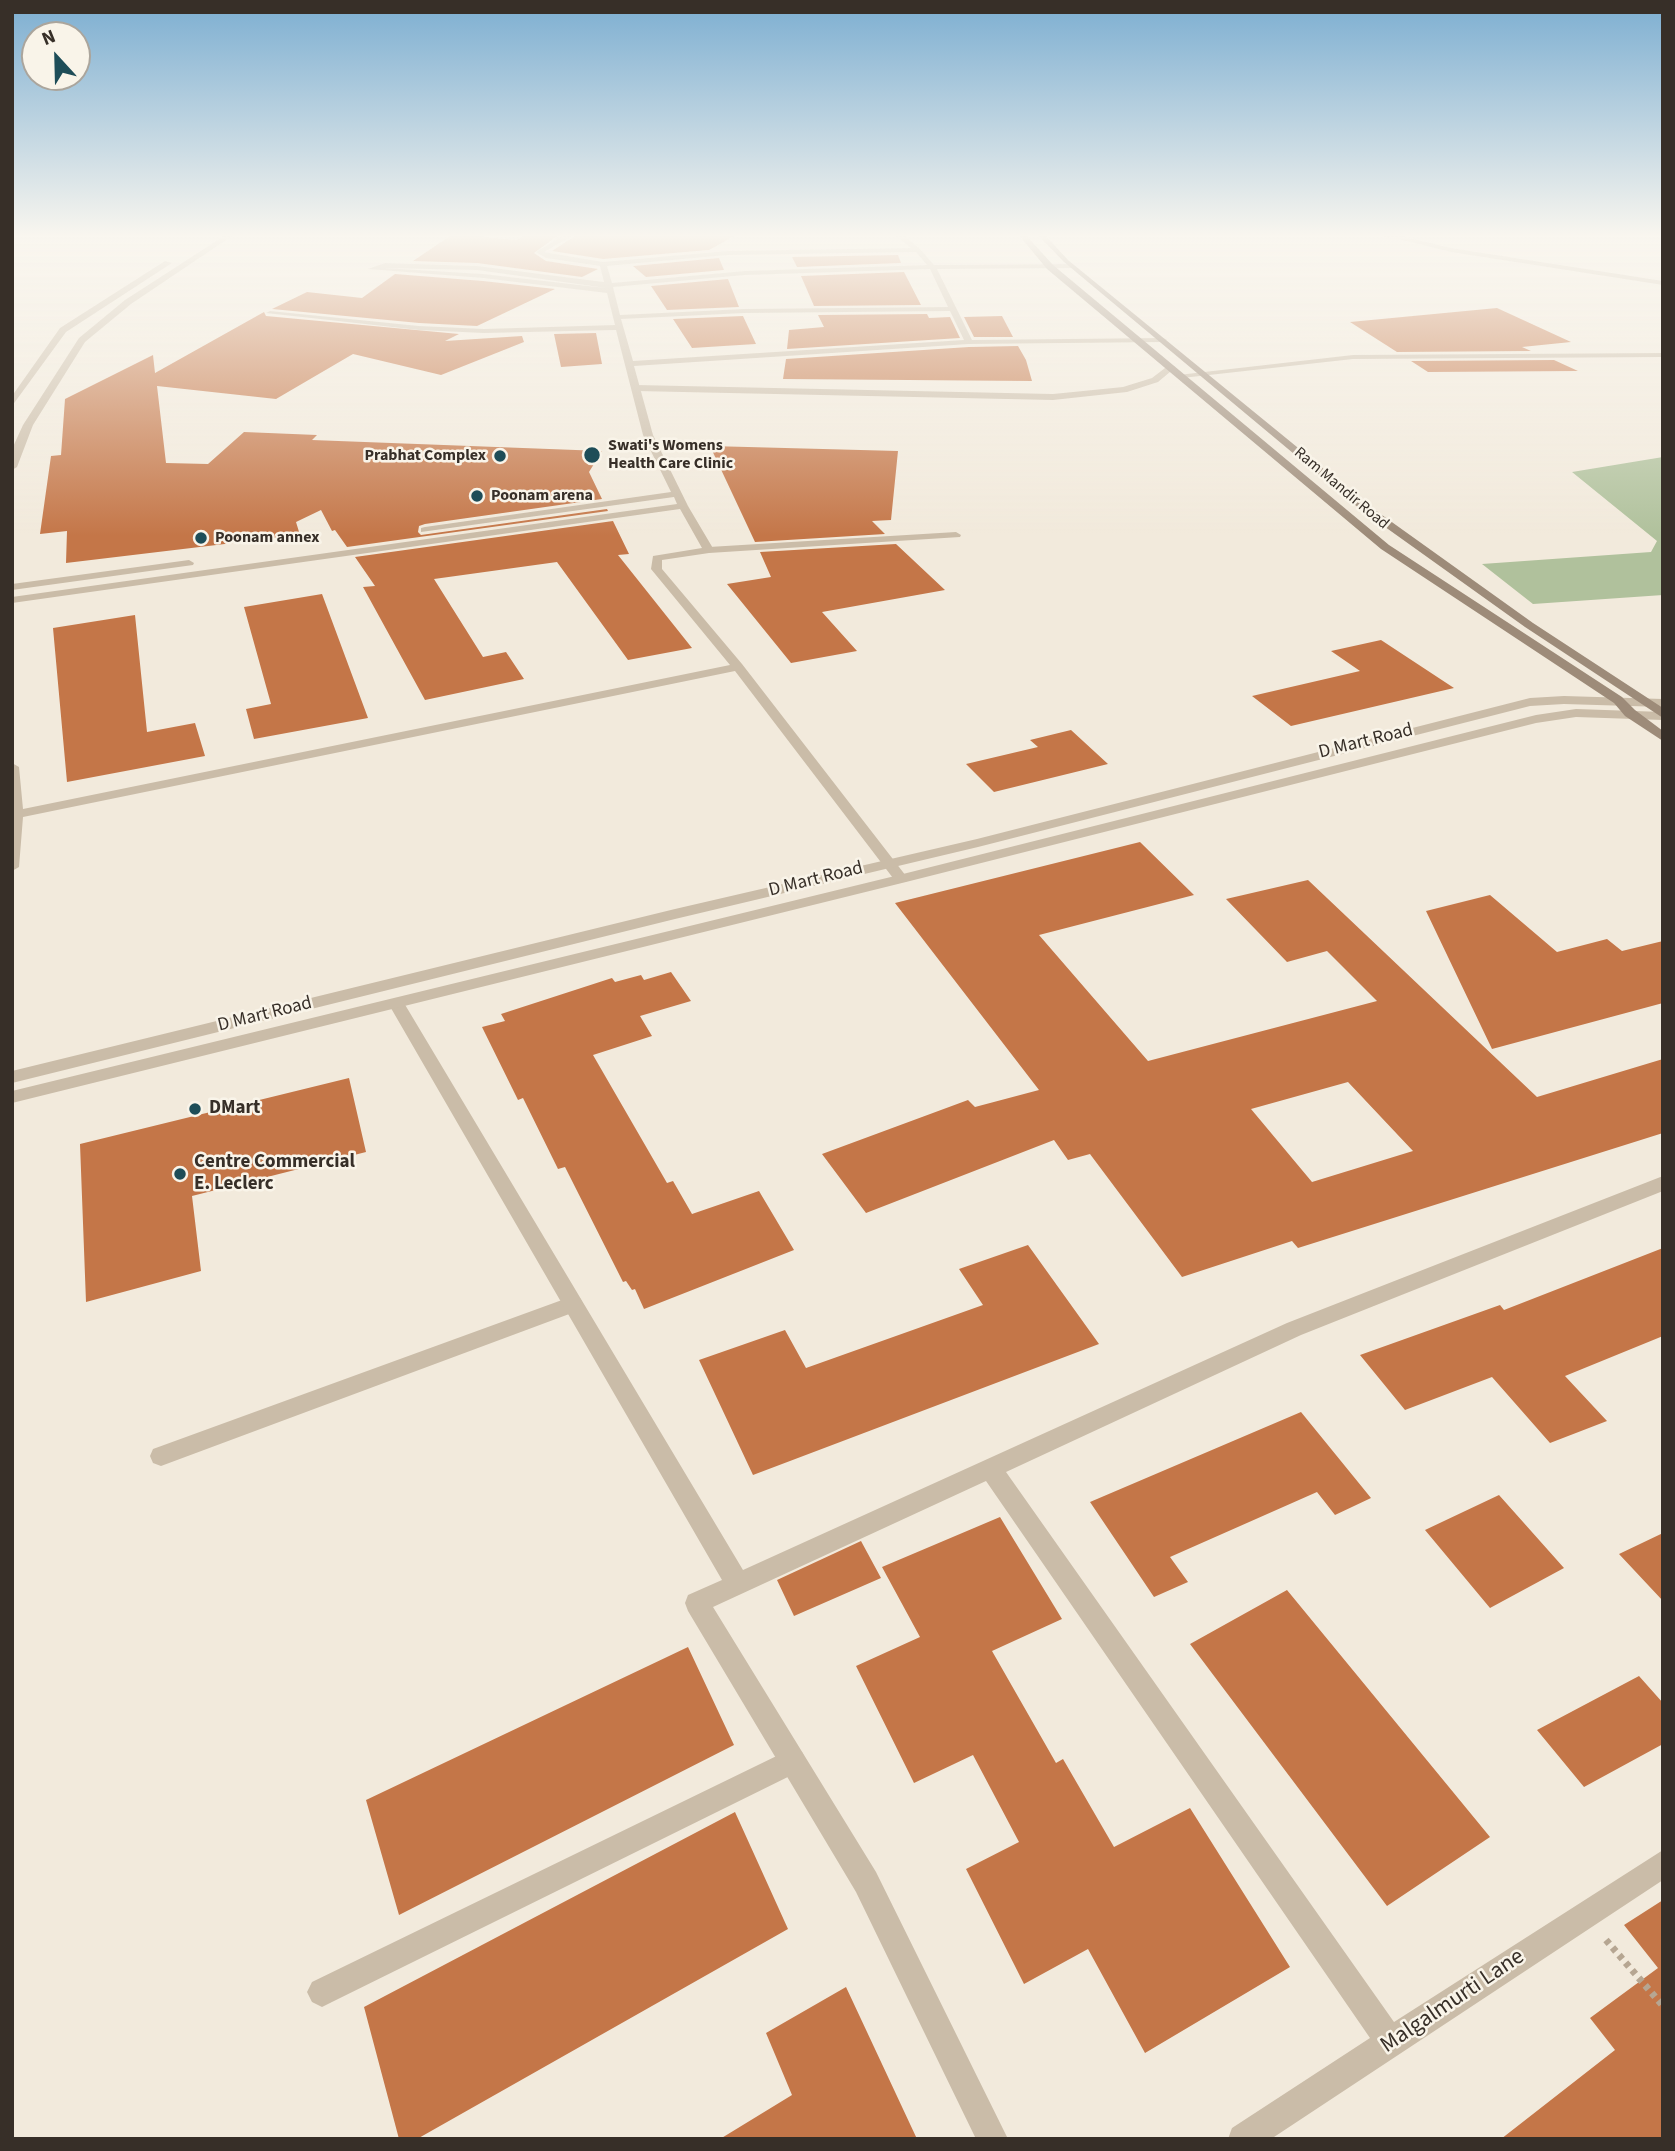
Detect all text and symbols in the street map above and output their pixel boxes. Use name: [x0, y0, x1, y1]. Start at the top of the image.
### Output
north arrow: [21, 21, 91, 91]
text: N: [38, 23, 60, 53]
place label: Swati's Womens Health Care Clinic: [608, 436, 733, 474]
street label: Ram Mandir Road: [1290, 444, 1392, 534]
marker: Swati's Womens Health Care Clinic: [582, 445, 602, 465]
place label: Prabhat Complex: [364, 446, 486, 466]
marker: Prabhat Complex: [492, 448, 508, 464]
place label: Poonam arena: [491, 486, 593, 506]
marker: Poonam arena: [469, 488, 485, 504]
place label: Poonam annex: [215, 528, 319, 548]
marker: Poonam annex: [193, 530, 209, 546]
street label: D Mart Road: [1316, 719, 1416, 765]
street label: D Mart Road: [766, 857, 866, 903]
street label: D Mart Road: [215, 992, 315, 1038]
place label: DMart: [209, 1098, 260, 1120]
marker: DMart: [187, 1101, 203, 1117]
place label: Centre Commercial E. Leclerc: [194, 1152, 355, 1196]
marker: Centre Commercial E. Leclerc: [172, 1166, 188, 1182]
street label: Malgalmurti Lane: [1376, 1944, 1530, 2060]

